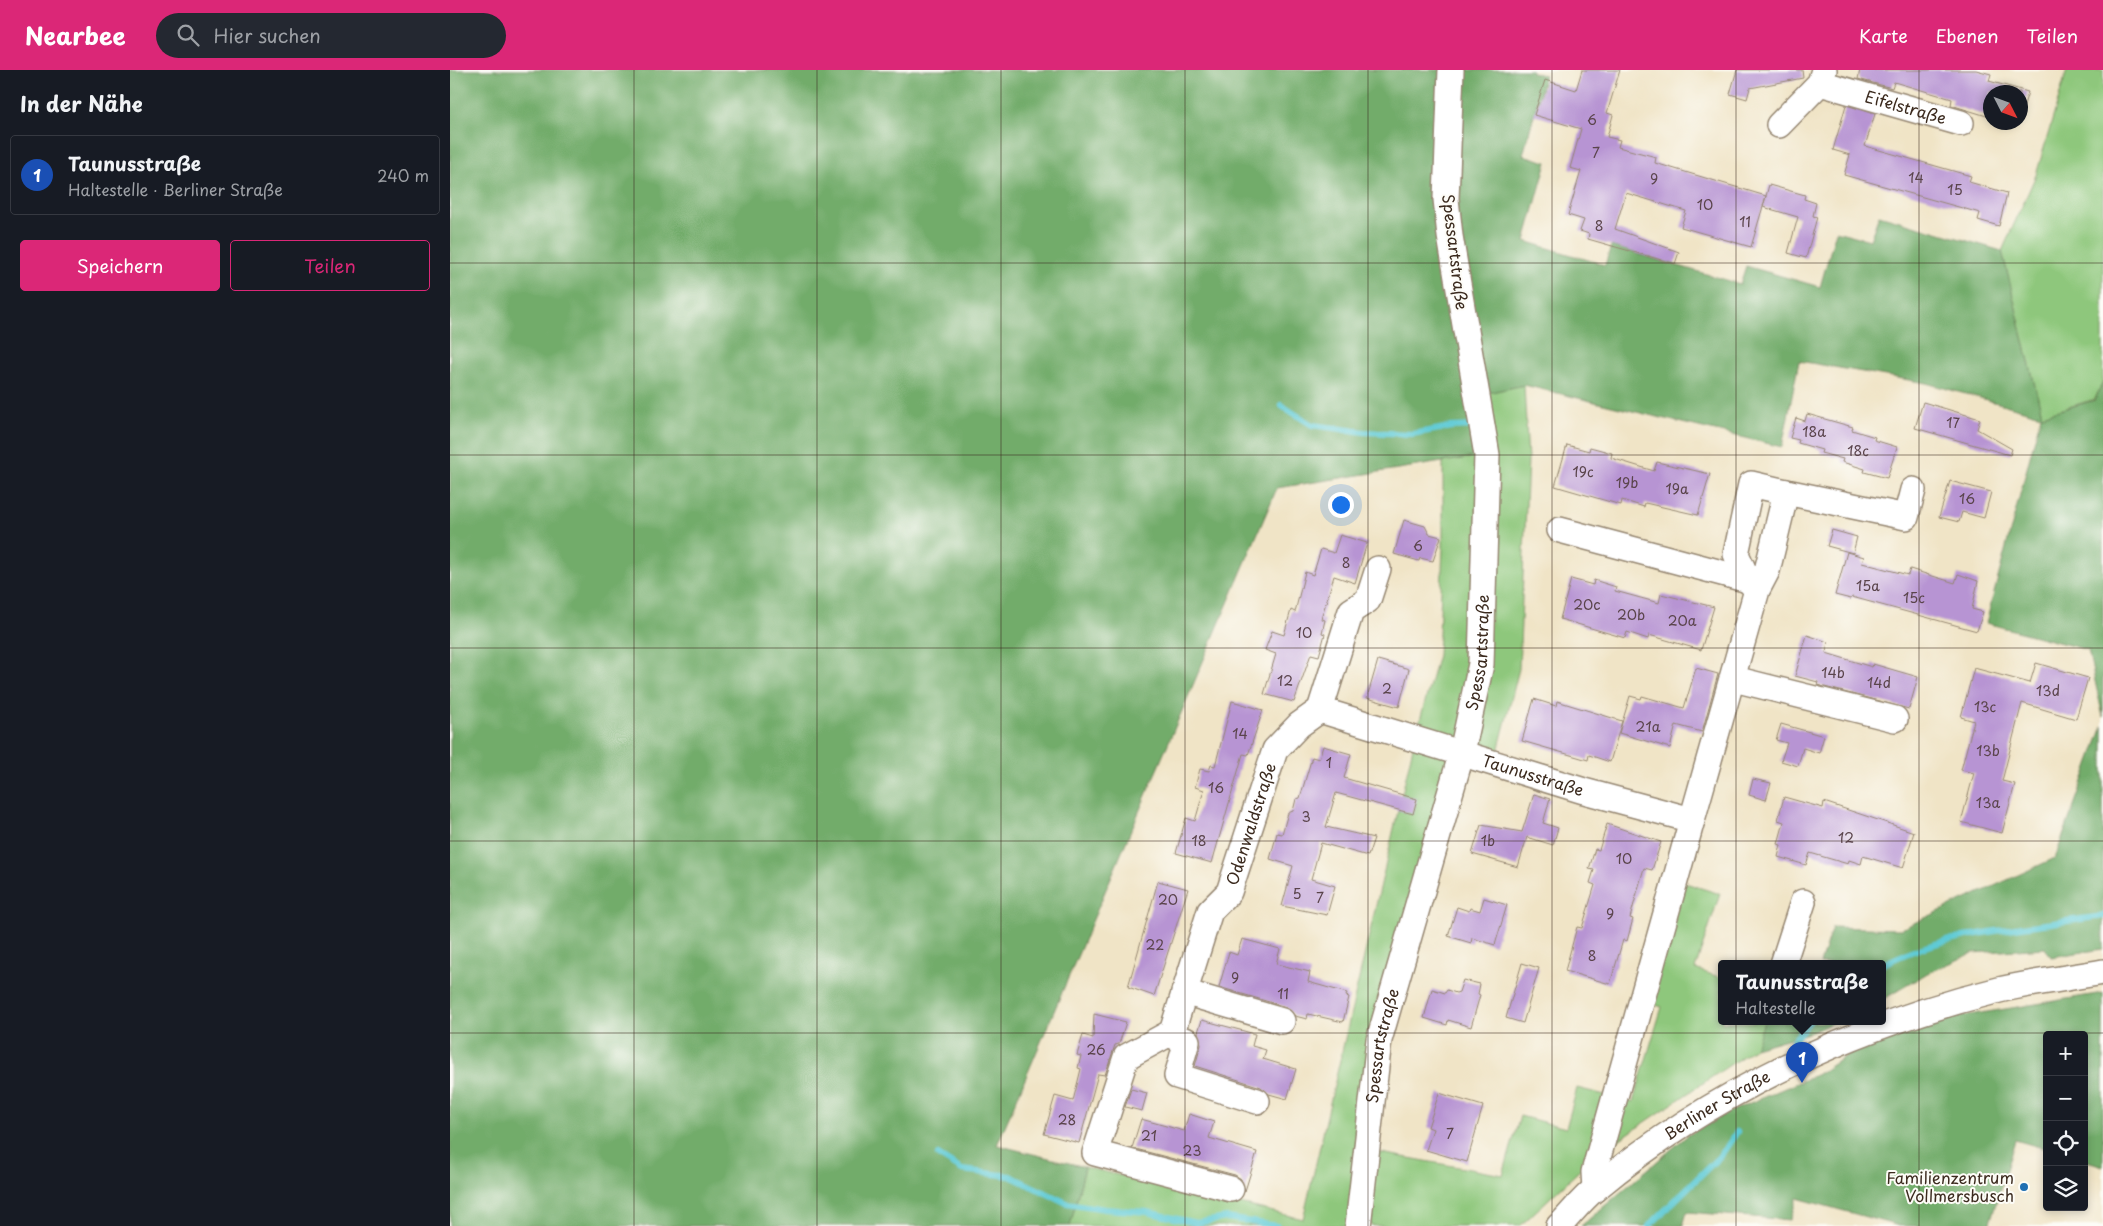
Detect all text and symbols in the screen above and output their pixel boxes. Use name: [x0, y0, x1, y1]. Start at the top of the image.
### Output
search box: [156, 13, 506, 58]
text: Nearbee: [25, 17, 126, 53]
icon: search: [174, 21, 202, 49]
text: Hier suchen: [214, 21, 321, 49]
text: Karte: [1859, 22, 1908, 49]
text: Ebenen: [1936, 22, 1999, 49]
text: Teilen: [2027, 22, 2078, 49]
street label: Eifelstraße: [1862, 83, 1949, 129]
north arrow: [1983, 85, 2028, 130]
text: In der Nähe: [20, 87, 142, 119]
house number: 6: [1587, 109, 1597, 130]
house number: 7: [1592, 142, 1600, 163]
text: Taunusstraße: [68, 149, 201, 177]
text: 1: [33, 163, 41, 187]
text: 240 m: [377, 163, 429, 187]
house number: 14: [1908, 167, 1924, 188]
house number: 9: [1650, 168, 1658, 189]
text: Haltestelle · Berliner Straße: [68, 177, 283, 201]
house number: 15: [1947, 179, 1963, 200]
street label: Spessartstraße: [1437, 193, 1475, 311]
house number: 10: [1697, 194, 1713, 215]
house number: 11: [1739, 211, 1751, 232]
house number: 8: [1595, 215, 1603, 236]
button: Speichern: [20, 240, 220, 291]
button: Teilen: [230, 240, 430, 291]
house number: 17: [1946, 412, 1960, 433]
house number: 18a: [1802, 421, 1826, 442]
house number: 18c: [1847, 440, 1869, 461]
house number: 19c: [1572, 461, 1594, 482]
house number: 19b: [1616, 472, 1638, 493]
house number: 19a: [1665, 478, 1689, 499]
house number: 16: [1959, 488, 1975, 509]
your location: [1328, 492, 1354, 518]
house number: 6: [1413, 535, 1423, 556]
house number: 8: [1342, 552, 1350, 573]
house number: 15a: [1856, 575, 1880, 596]
house number: 15c: [1903, 587, 1925, 608]
street label: Spessartstraße: [1458, 594, 1494, 712]
house number: 20c: [1573, 594, 1601, 615]
house number: 20b: [1617, 604, 1645, 625]
house number: 20a: [1668, 610, 1697, 631]
house number: 10: [1296, 622, 1312, 643]
house number: 14b: [1821, 662, 1845, 683]
house number: 12: [1277, 670, 1293, 691]
house number: 14d: [1867, 672, 1891, 693]
house number: 2: [1382, 678, 1392, 699]
house number: 13d: [2036, 680, 2060, 701]
house number: 13c: [1974, 696, 1996, 717]
house number: 21a: [1636, 716, 1661, 737]
house number: 14: [1232, 723, 1248, 744]
house number: 13b: [1976, 740, 2000, 761]
street label: Taunusstraße: [1479, 747, 1587, 801]
house number: 1: [1326, 752, 1332, 773]
street label: Odenwaldstraße: [1219, 760, 1281, 888]
house number: 16: [1208, 777, 1224, 798]
house number: 13a: [1976, 792, 2000, 813]
house number: 3: [1301, 806, 1311, 827]
house number: 12: [1838, 827, 1854, 848]
house number: 18: [1191, 830, 1207, 851]
house number: 1b: [1481, 830, 1495, 851]
house number: 10: [1616, 848, 1632, 869]
house number: 5: [1292, 883, 1302, 904]
house number: 7: [1316, 887, 1324, 908]
house number: 20: [1158, 889, 1178, 910]
house number: 9: [1606, 903, 1614, 924]
house number: 22: [1146, 934, 1164, 955]
house number: 8: [1588, 945, 1596, 966]
popup: [1718, 960, 1886, 1025]
house number: 9: [1231, 967, 1239, 988]
text: Taunusstraße: [1735, 967, 1869, 995]
house number: 11: [1277, 983, 1289, 1004]
street label: Spessartstraße: [1359, 985, 1404, 1104]
text: Haltestelle: [1735, 995, 1816, 1019]
map controls: [2043, 1031, 2088, 1211]
button: +: [2043, 1031, 2088, 1076]
house number: 26: [1086, 1039, 1106, 1060]
pin: 1: [1786, 1042, 1818, 1083]
street label: Berliner Straße: [1658, 1064, 1774, 1145]
button: −: [2043, 1076, 2088, 1121]
house number: 28: [1058, 1109, 1076, 1130]
button: locate: [2043, 1121, 2088, 1166]
house number: 7: [1446, 1123, 1454, 1144]
house number: 21: [1141, 1125, 1157, 1146]
house number: 23: [1183, 1140, 1201, 1161]
place label: Familienzentrum Vollmersbusch: [1886, 1165, 2014, 1207]
button: layers: [2043, 1166, 2088, 1211]
marker: Familienzentrum Vollmersbusch: [2018, 1181, 2030, 1193]

